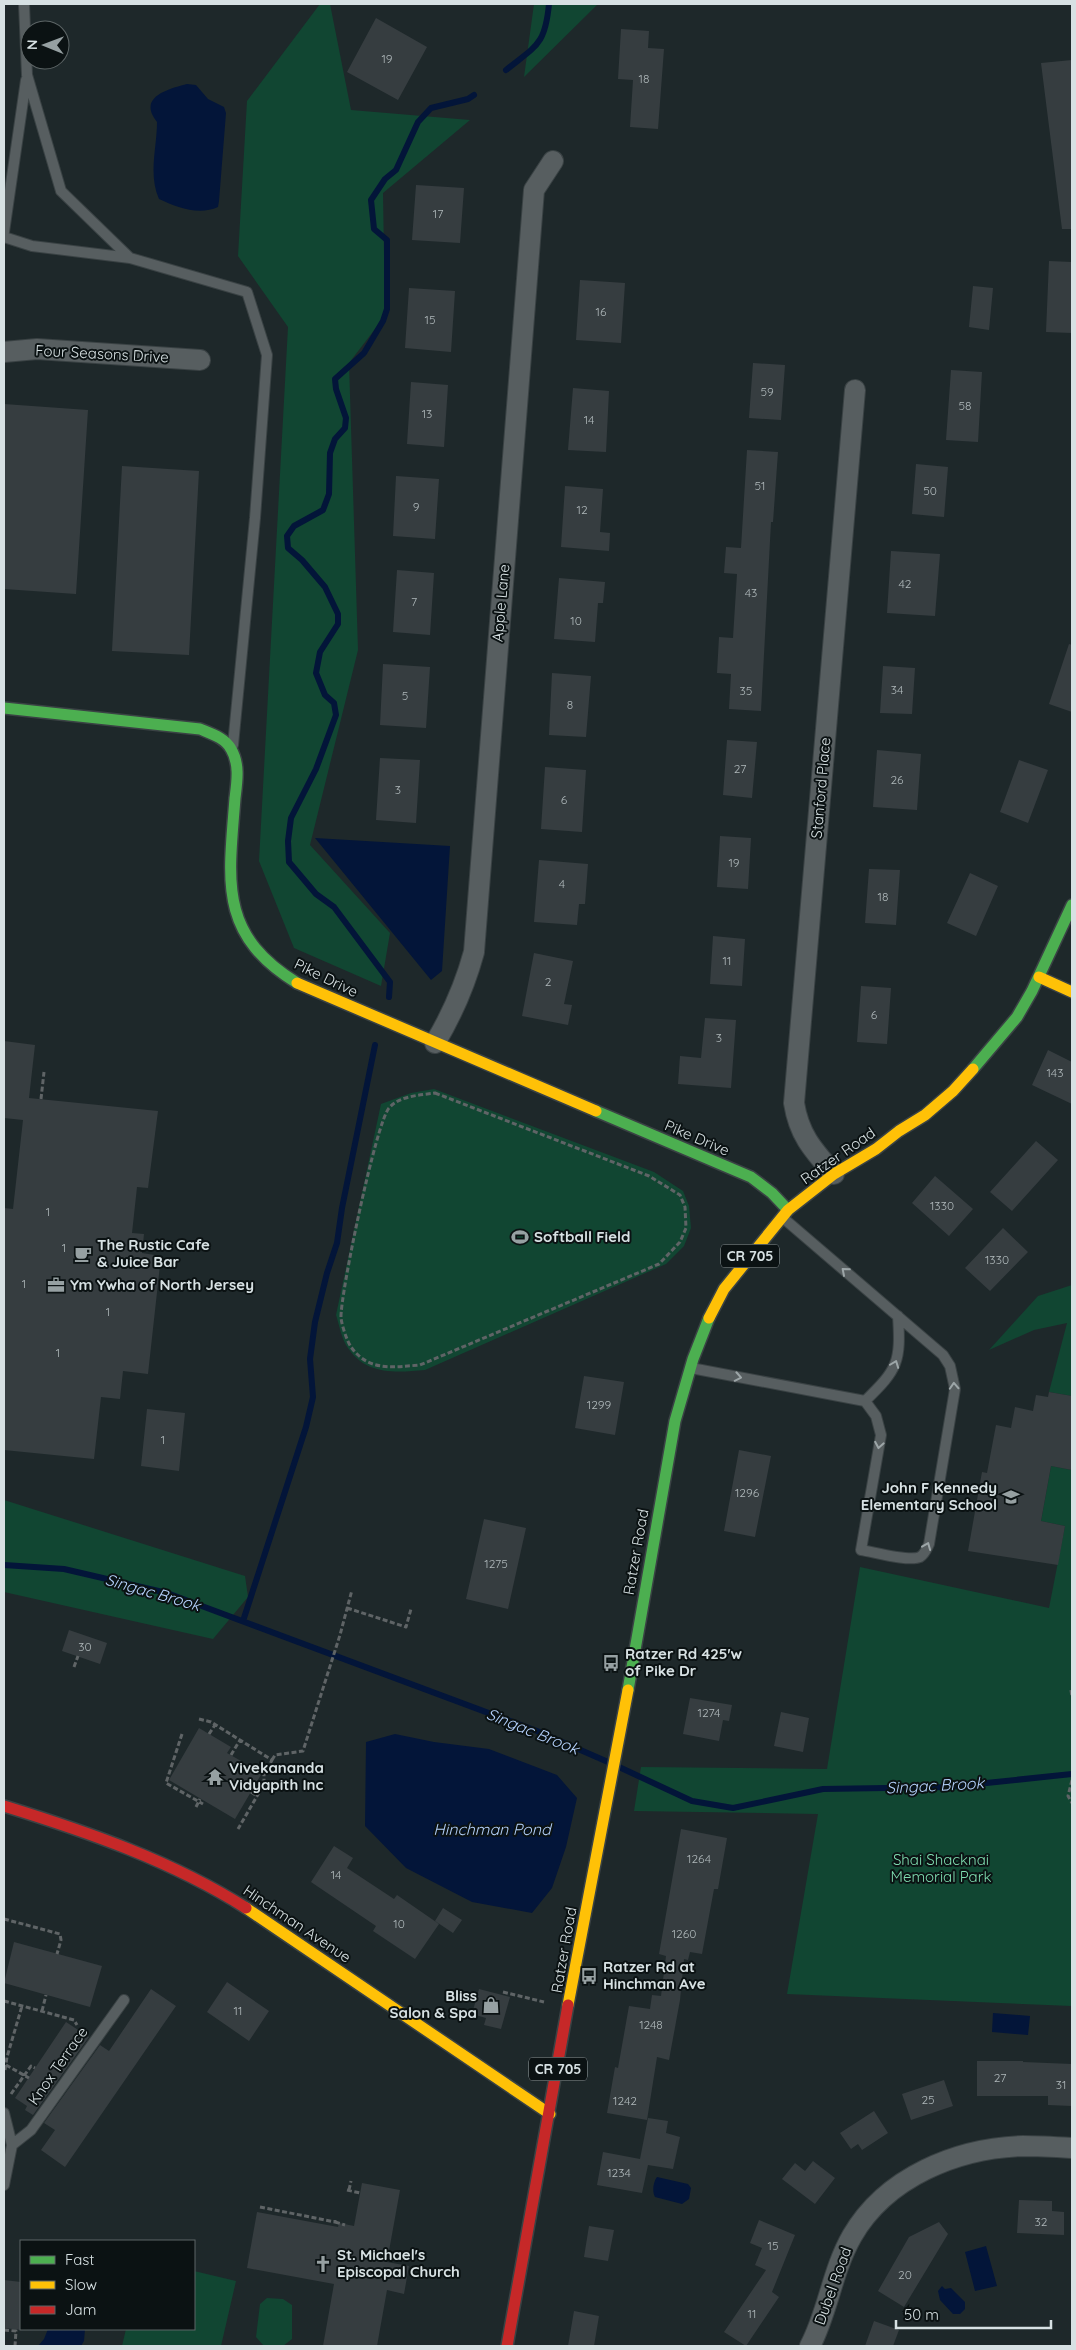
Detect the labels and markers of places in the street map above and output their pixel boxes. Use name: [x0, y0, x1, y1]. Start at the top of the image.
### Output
sports icon: Softball Field: [510, 1227, 530, 1247]
place label: Softball Field: [534, 1227, 630, 1246]
place label: The Rustic Cafe & Juice Bar: [97, 1235, 210, 1271]
cafe icon: The Rustic Cafe & Juice Bar: [73, 1244, 93, 1264]
office icon: Ym Ywha of North Jersey: [46, 1275, 66, 1295]
place label: Ym Ywha of North Jersey: [70, 1275, 254, 1294]
place label: John F Kennedy Elementary School: [861, 1478, 997, 1514]
school or university icon: John F Kennedy Elementary School: [1001, 1487, 1021, 1507]
place label: Ratzer Rd 425'w of Pike Dr: [625, 1644, 743, 1680]
bus stop icon: Ratzer Rd 425'w of Pike Dr: [601, 1653, 621, 1673]
place label: Vivekananda Vidyapith Inc: [229, 1758, 324, 1794]
temple icon: Vivekananda Vidyapith Inc: [205, 1767, 225, 1787]
place label: Ratzer Rd at Hinchman Ave: [603, 1957, 706, 1993]
bus stop icon: Ratzer Rd at Hinchman Ave: [579, 1966, 599, 1986]
place label: Bliss Salon & Spa: [390, 1986, 477, 2022]
shop icon: Bliss Salon & Spa: [481, 1995, 501, 2015]
place label: St. Michael's Episcopal Church: [337, 2245, 460, 2281]
church icon: St. Michael's Episcopal Church: [313, 2254, 333, 2274]

